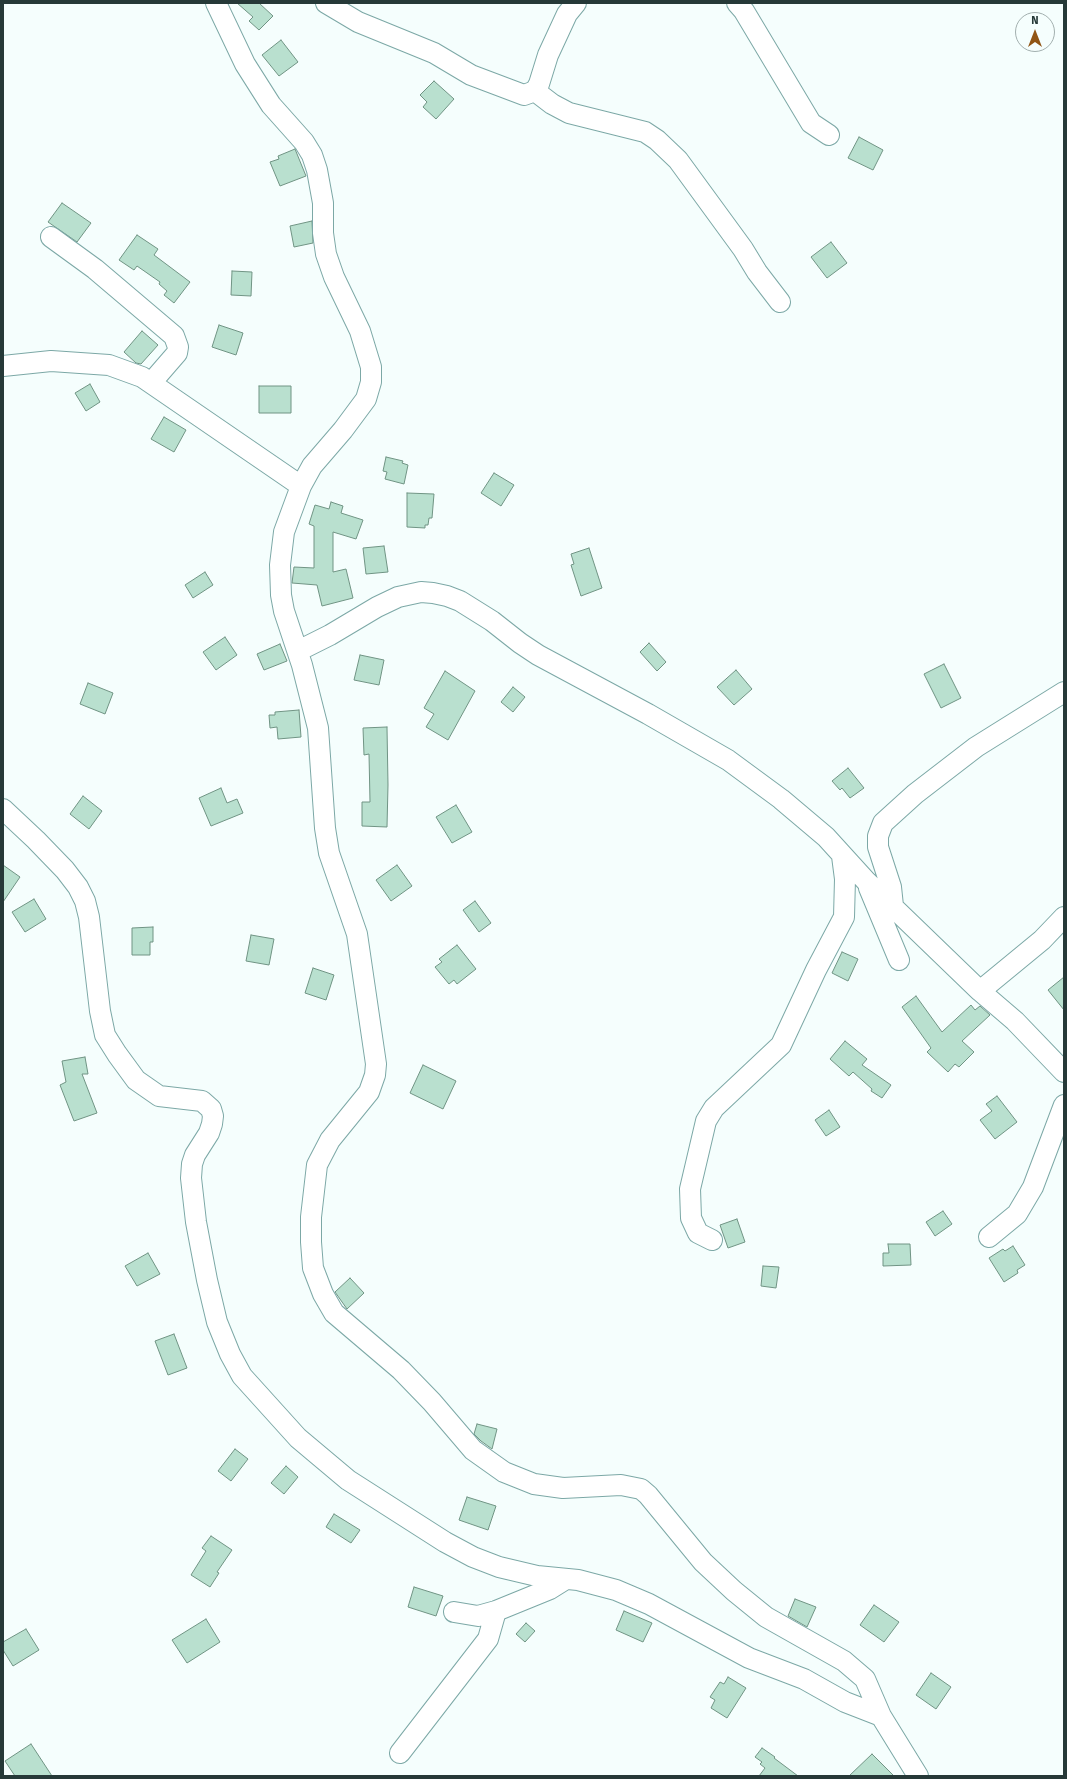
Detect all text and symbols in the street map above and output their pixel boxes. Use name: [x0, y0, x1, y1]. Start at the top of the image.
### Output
north arrow: [1015, 12, 1055, 52]
text: N: [1031, 14, 1039, 27]

